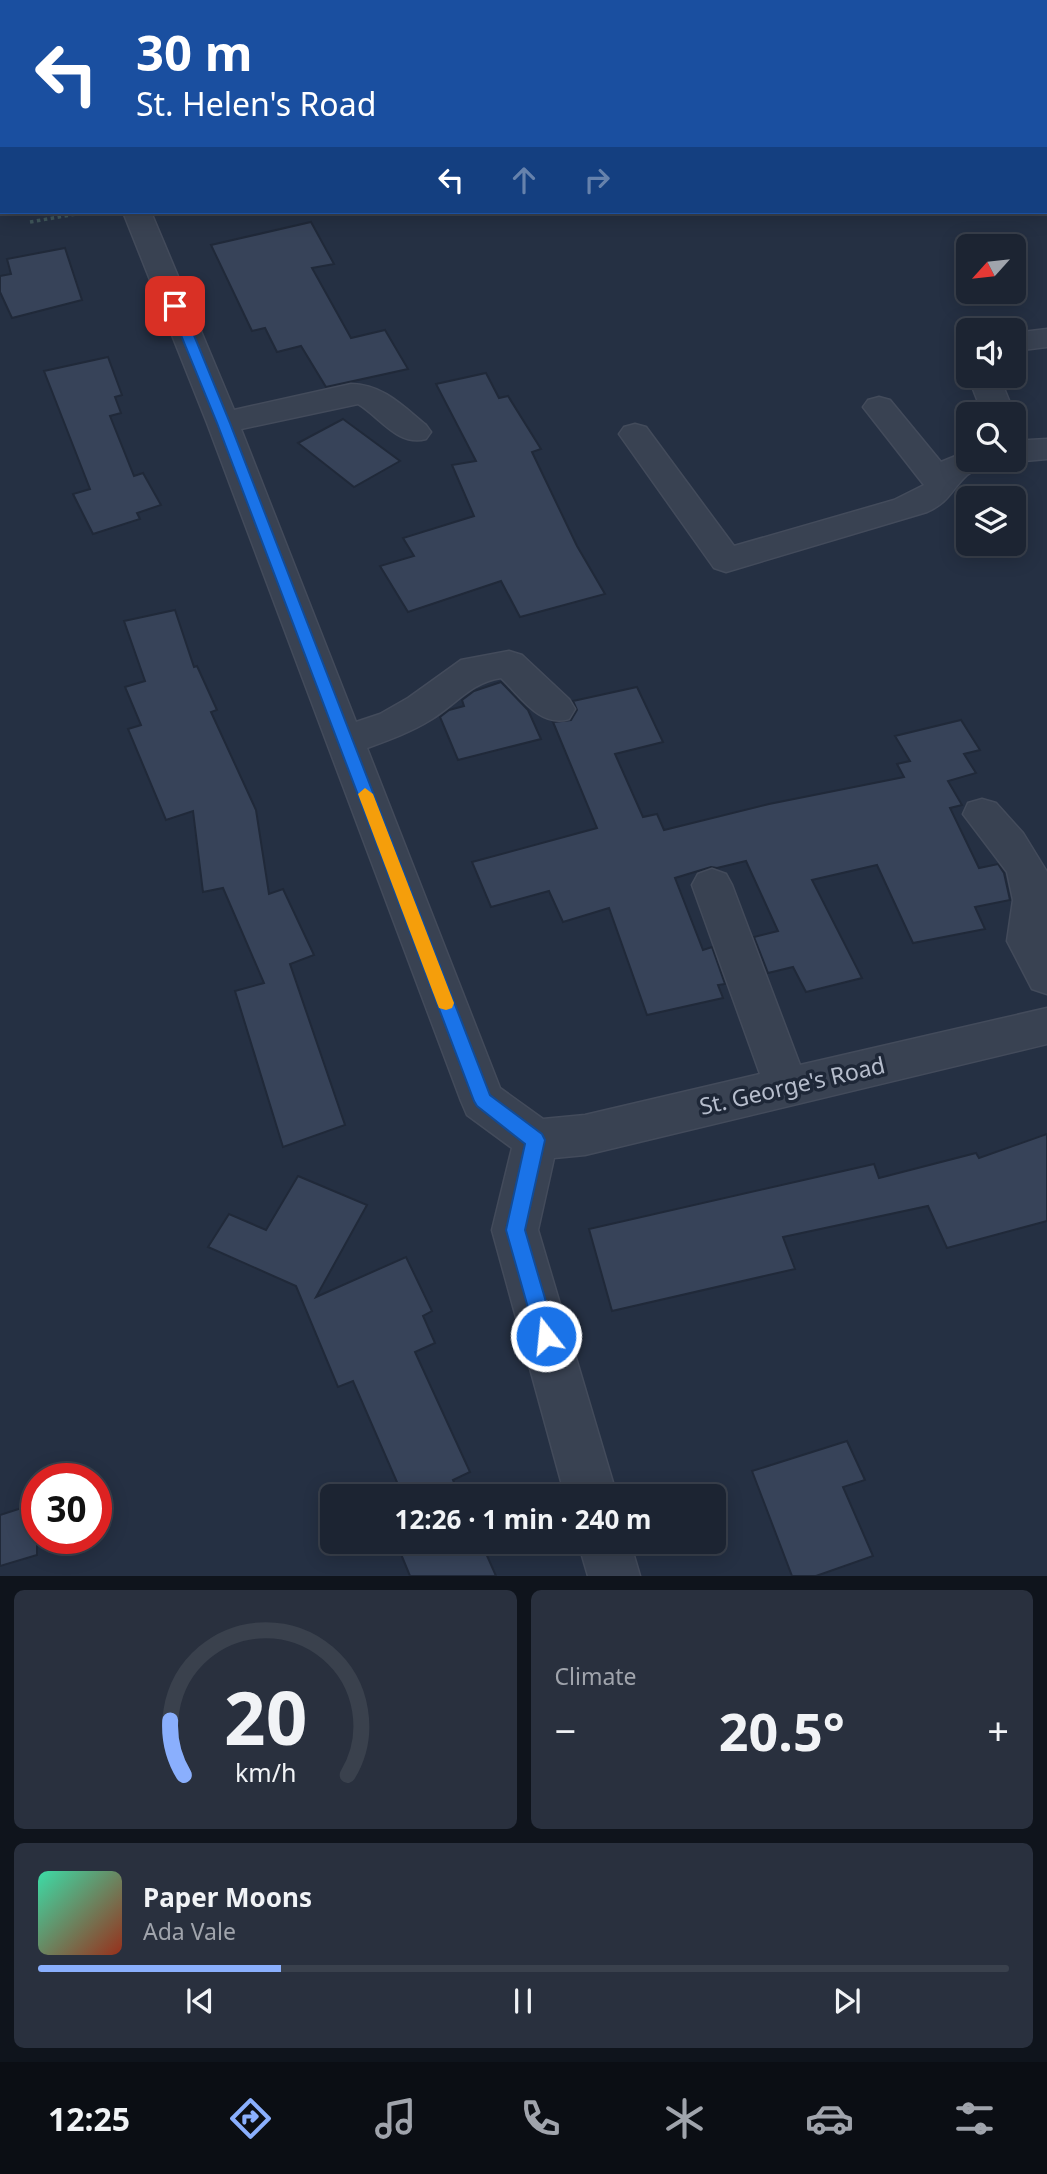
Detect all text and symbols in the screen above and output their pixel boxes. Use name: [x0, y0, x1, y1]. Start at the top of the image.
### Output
text: 30 m: [136, 19, 253, 85]
icon: left: [21, 28, 112, 119]
text: St. Helen's Road: [136, 82, 376, 125]
icon: left: [432, 161, 470, 199]
icon: ahead: [505, 161, 543, 199]
icon: right: [578, 161, 616, 199]
north arrow: [956, 234, 1026, 304]
map controls: [956, 234, 1026, 556]
pin: [145, 276, 205, 336]
icon: arrive: [156, 287, 194, 325]
button: sound: [956, 318, 1026, 388]
button: search: [956, 402, 1026, 472]
button: layers: [956, 486, 1026, 556]
street label: St. George's Road: [696, 1048, 888, 1122]
position arrow: [509, 1299, 583, 1373]
speed limit sign: 30: [21, 1463, 112, 1554]
text: 12:26 · 1 min · 240 m: [395, 1501, 651, 1537]
text: Climate: [555, 1660, 637, 1692]
text: 20: [224, 1668, 307, 1767]
text: 20.5°: [719, 1695, 845, 1766]
text: −: [555, 1704, 576, 1756]
text: +: [987, 1704, 1009, 1756]
text: km/h: [234, 1755, 296, 1789]
text: Paper Moons: [143, 1879, 312, 1915]
text: Ada Vale: [143, 1915, 236, 1947]
icon: previous: [181, 1982, 219, 2020]
icon: pause: [504, 1982, 542, 2020]
icon: next: [828, 1982, 866, 2020]
icon: directions: [226, 2094, 275, 2143]
icon: music: [371, 2094, 420, 2143]
icon: phone: [516, 2094, 565, 2143]
icon: climate: [660, 2094, 709, 2143]
icon: car: [805, 2094, 854, 2143]
icon: filters: [950, 2094, 999, 2143]
text: 12:25: [48, 2097, 130, 2140]

